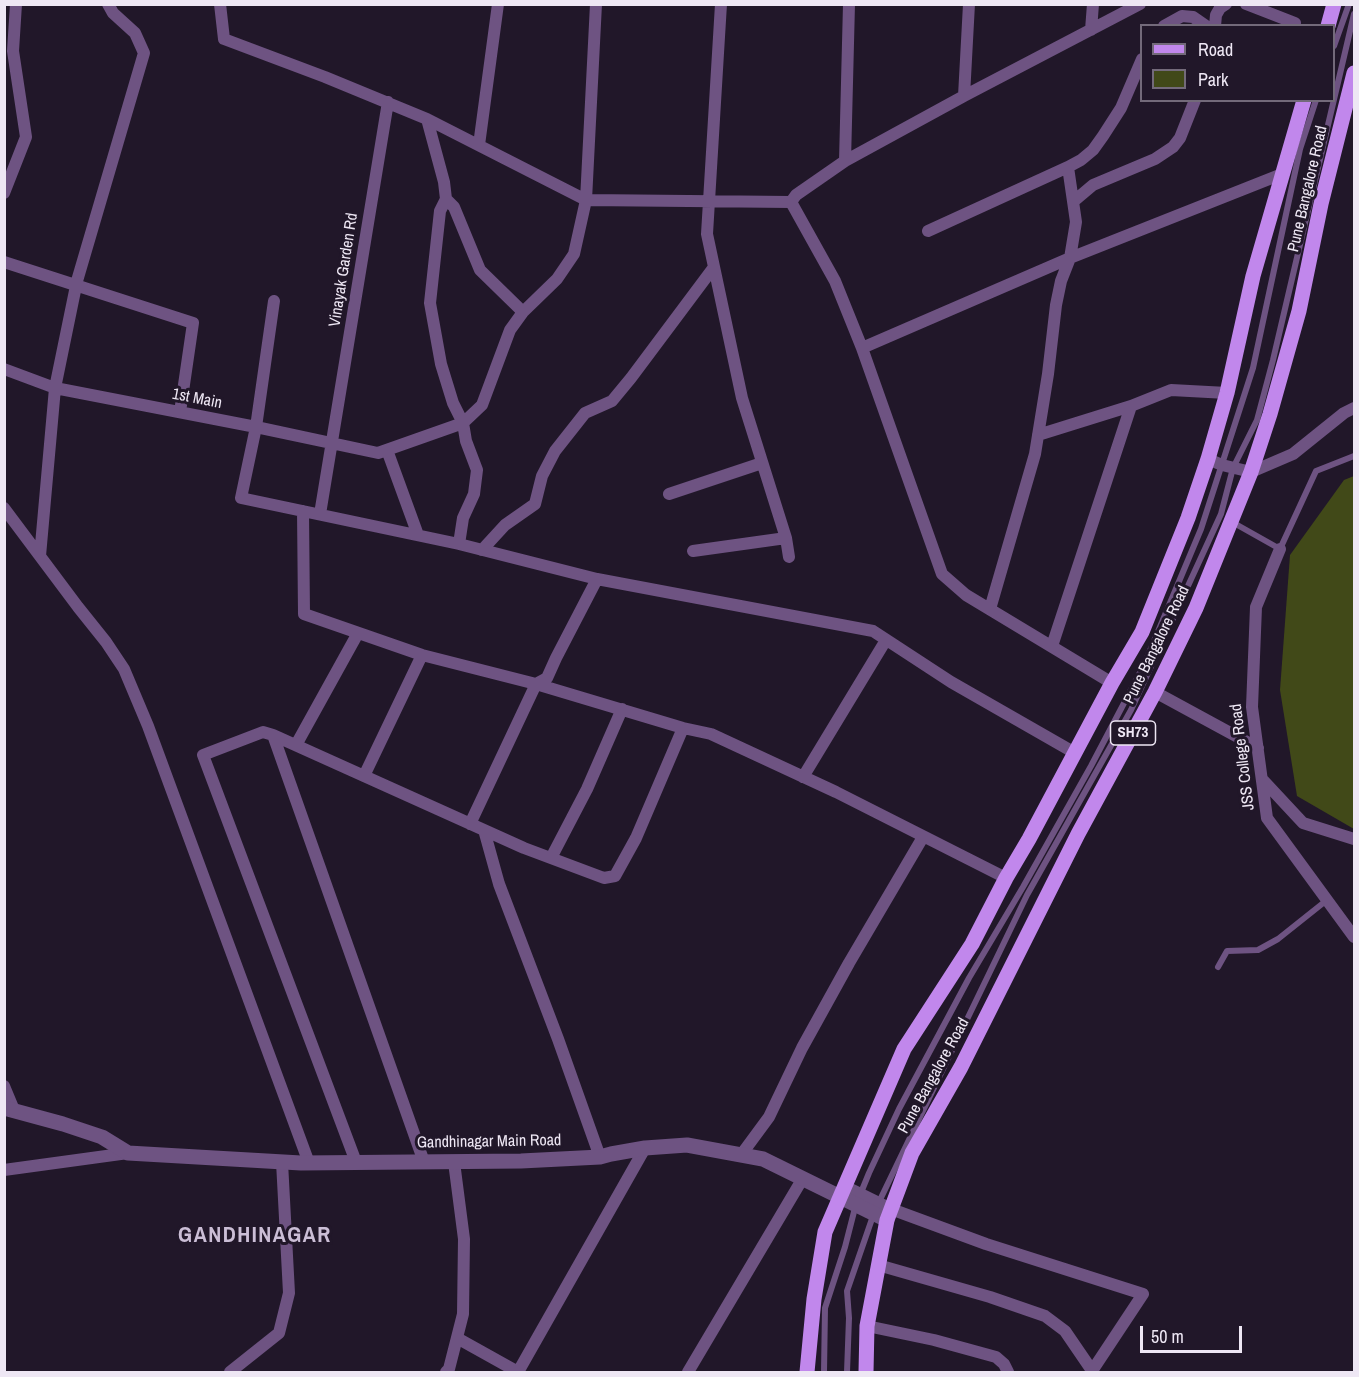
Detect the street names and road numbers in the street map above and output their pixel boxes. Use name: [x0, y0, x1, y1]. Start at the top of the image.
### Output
street label: Pune Bangalore Road: [1284, 124, 1332, 254]
street label: Vinayak Garden Rd: [326, 212, 362, 328]
street label: 1st Main: [170, 385, 224, 413]
street label: Pune Bangalore Road: [1120, 583, 1194, 707]
street label: JSS College Road: [1227, 703, 1259, 811]
road number: SH73: [1110, 721, 1156, 745]
street label: Pune Bangalore Road: [894, 1015, 974, 1137]
street label: Gandhinagar Main Road: [417, 1131, 561, 1153]

